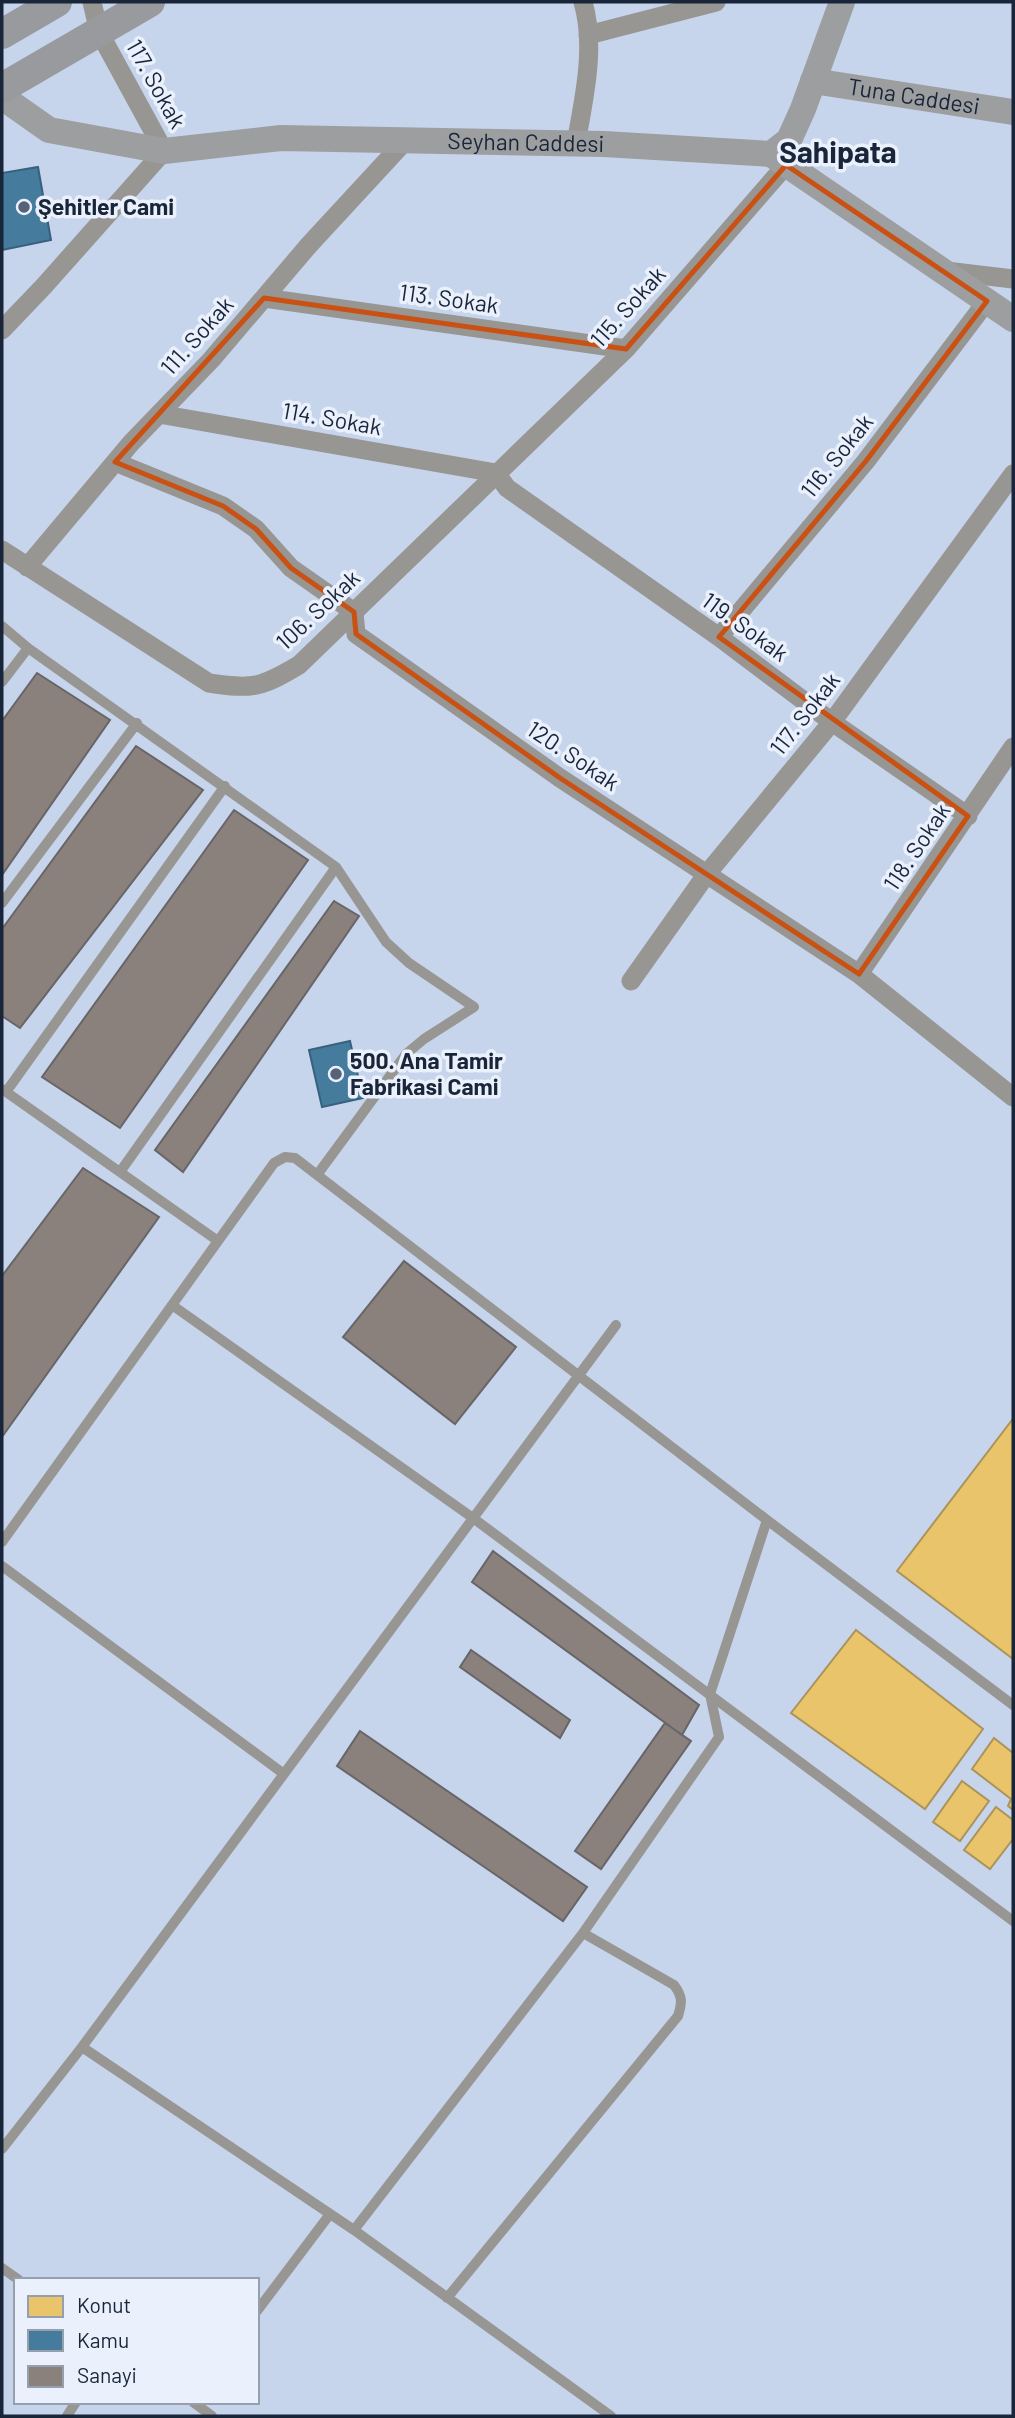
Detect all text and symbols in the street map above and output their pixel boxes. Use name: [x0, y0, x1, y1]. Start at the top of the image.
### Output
street label: 117. Sokak: [121, 34, 193, 133]
street label: Tuna Caddesi: [846, 72, 982, 120]
street label: Seyhan Caddesi: [447, 126, 605, 157]
district label: Sahipata: [779, 133, 897, 169]
place label: Şehitler Cami: [38, 192, 174, 220]
marker: Şehitler Cami: [16, 199, 32, 215]
street label: 115. Sokak: [584, 260, 671, 353]
street label: 113. Sokak: [398, 277, 500, 319]
street label: 111. Sokak: [154, 290, 239, 380]
street label: 114. Sokak: [280, 396, 384, 441]
street label: 116. Sokak: [794, 408, 878, 503]
street label: 106. Sokak: [270, 563, 365, 655]
street label: 119. Sokak: [697, 586, 794, 667]
street label: 117. Sokak: [763, 666, 845, 760]
street label: 120. Sokak: [522, 714, 625, 796]
street label: 118. Sokak: [877, 797, 956, 896]
place label: 500. Ana Tamir Fabrikasi Cami: [350, 1046, 503, 1100]
marker: 500. Ana Tamir Fabrikasi Cami: [328, 1066, 344, 1082]
legend: [14, 2278, 259, 2404]
text: Konut: [77, 2292, 131, 2317]
text: Kamu: [77, 2327, 129, 2352]
text: Sanayi: [77, 2362, 137, 2387]

